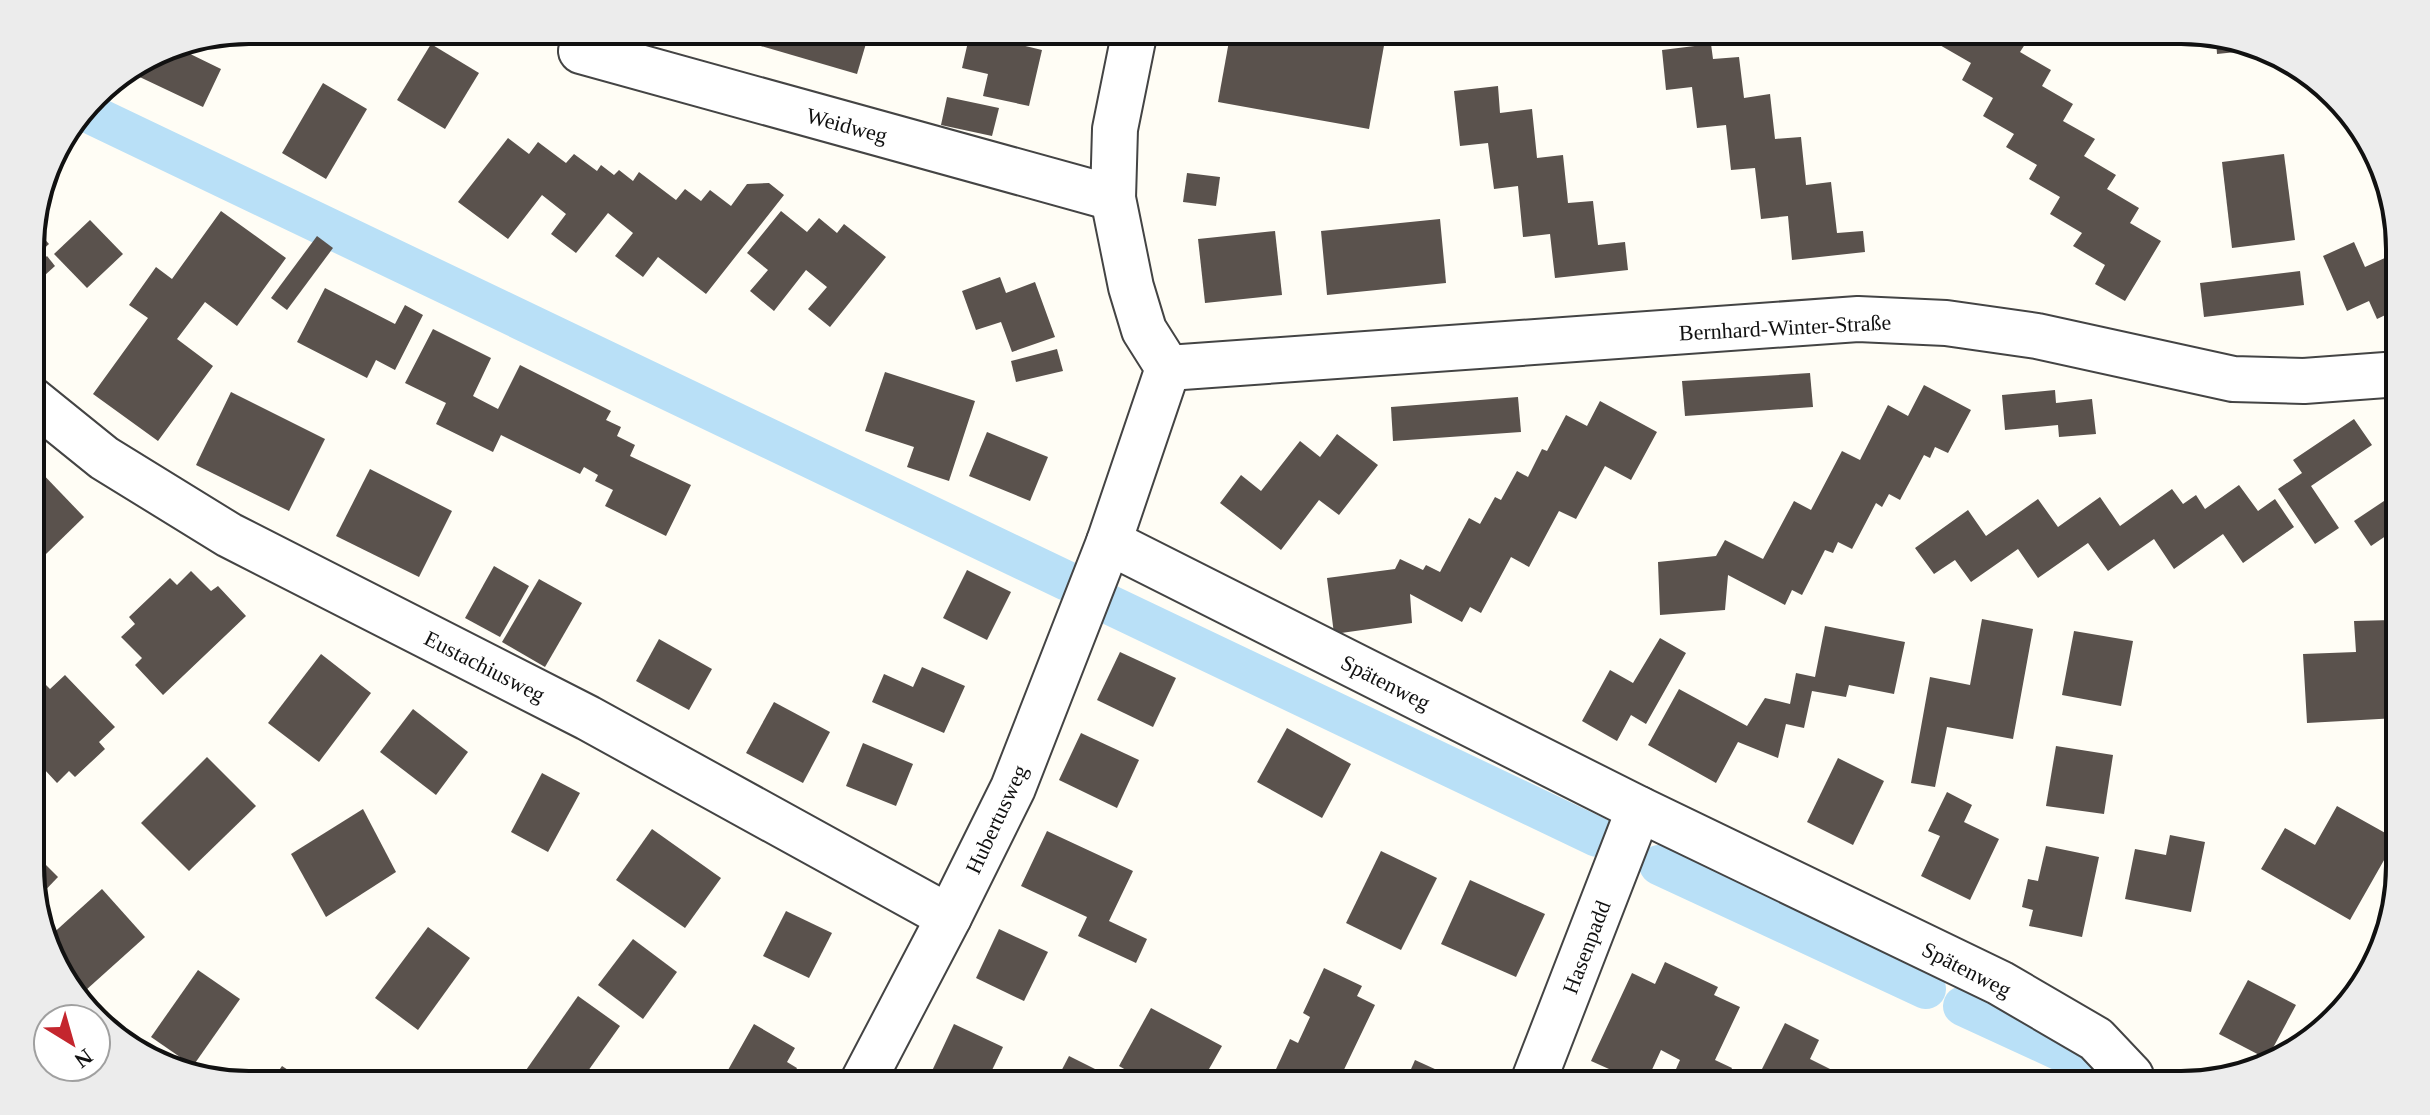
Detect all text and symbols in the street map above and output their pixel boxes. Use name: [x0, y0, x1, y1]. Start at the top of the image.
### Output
street label: Weidweg: [804, 103, 890, 148]
street label: Bernhard-Winter-Straße: [1678, 309, 1892, 346]
street label: Eustachiusweg: [420, 625, 549, 708]
street label: Spätenweg: [1337, 649, 1434, 715]
street label: Hubertusweg: [960, 761, 1033, 878]
street label: Hasenpadd: [1557, 897, 1616, 997]
street label: Spätenweg: [1918, 936, 2015, 1002]
north arrow: [32, 1003, 112, 1083]
text: N: [70, 1044, 98, 1073]

